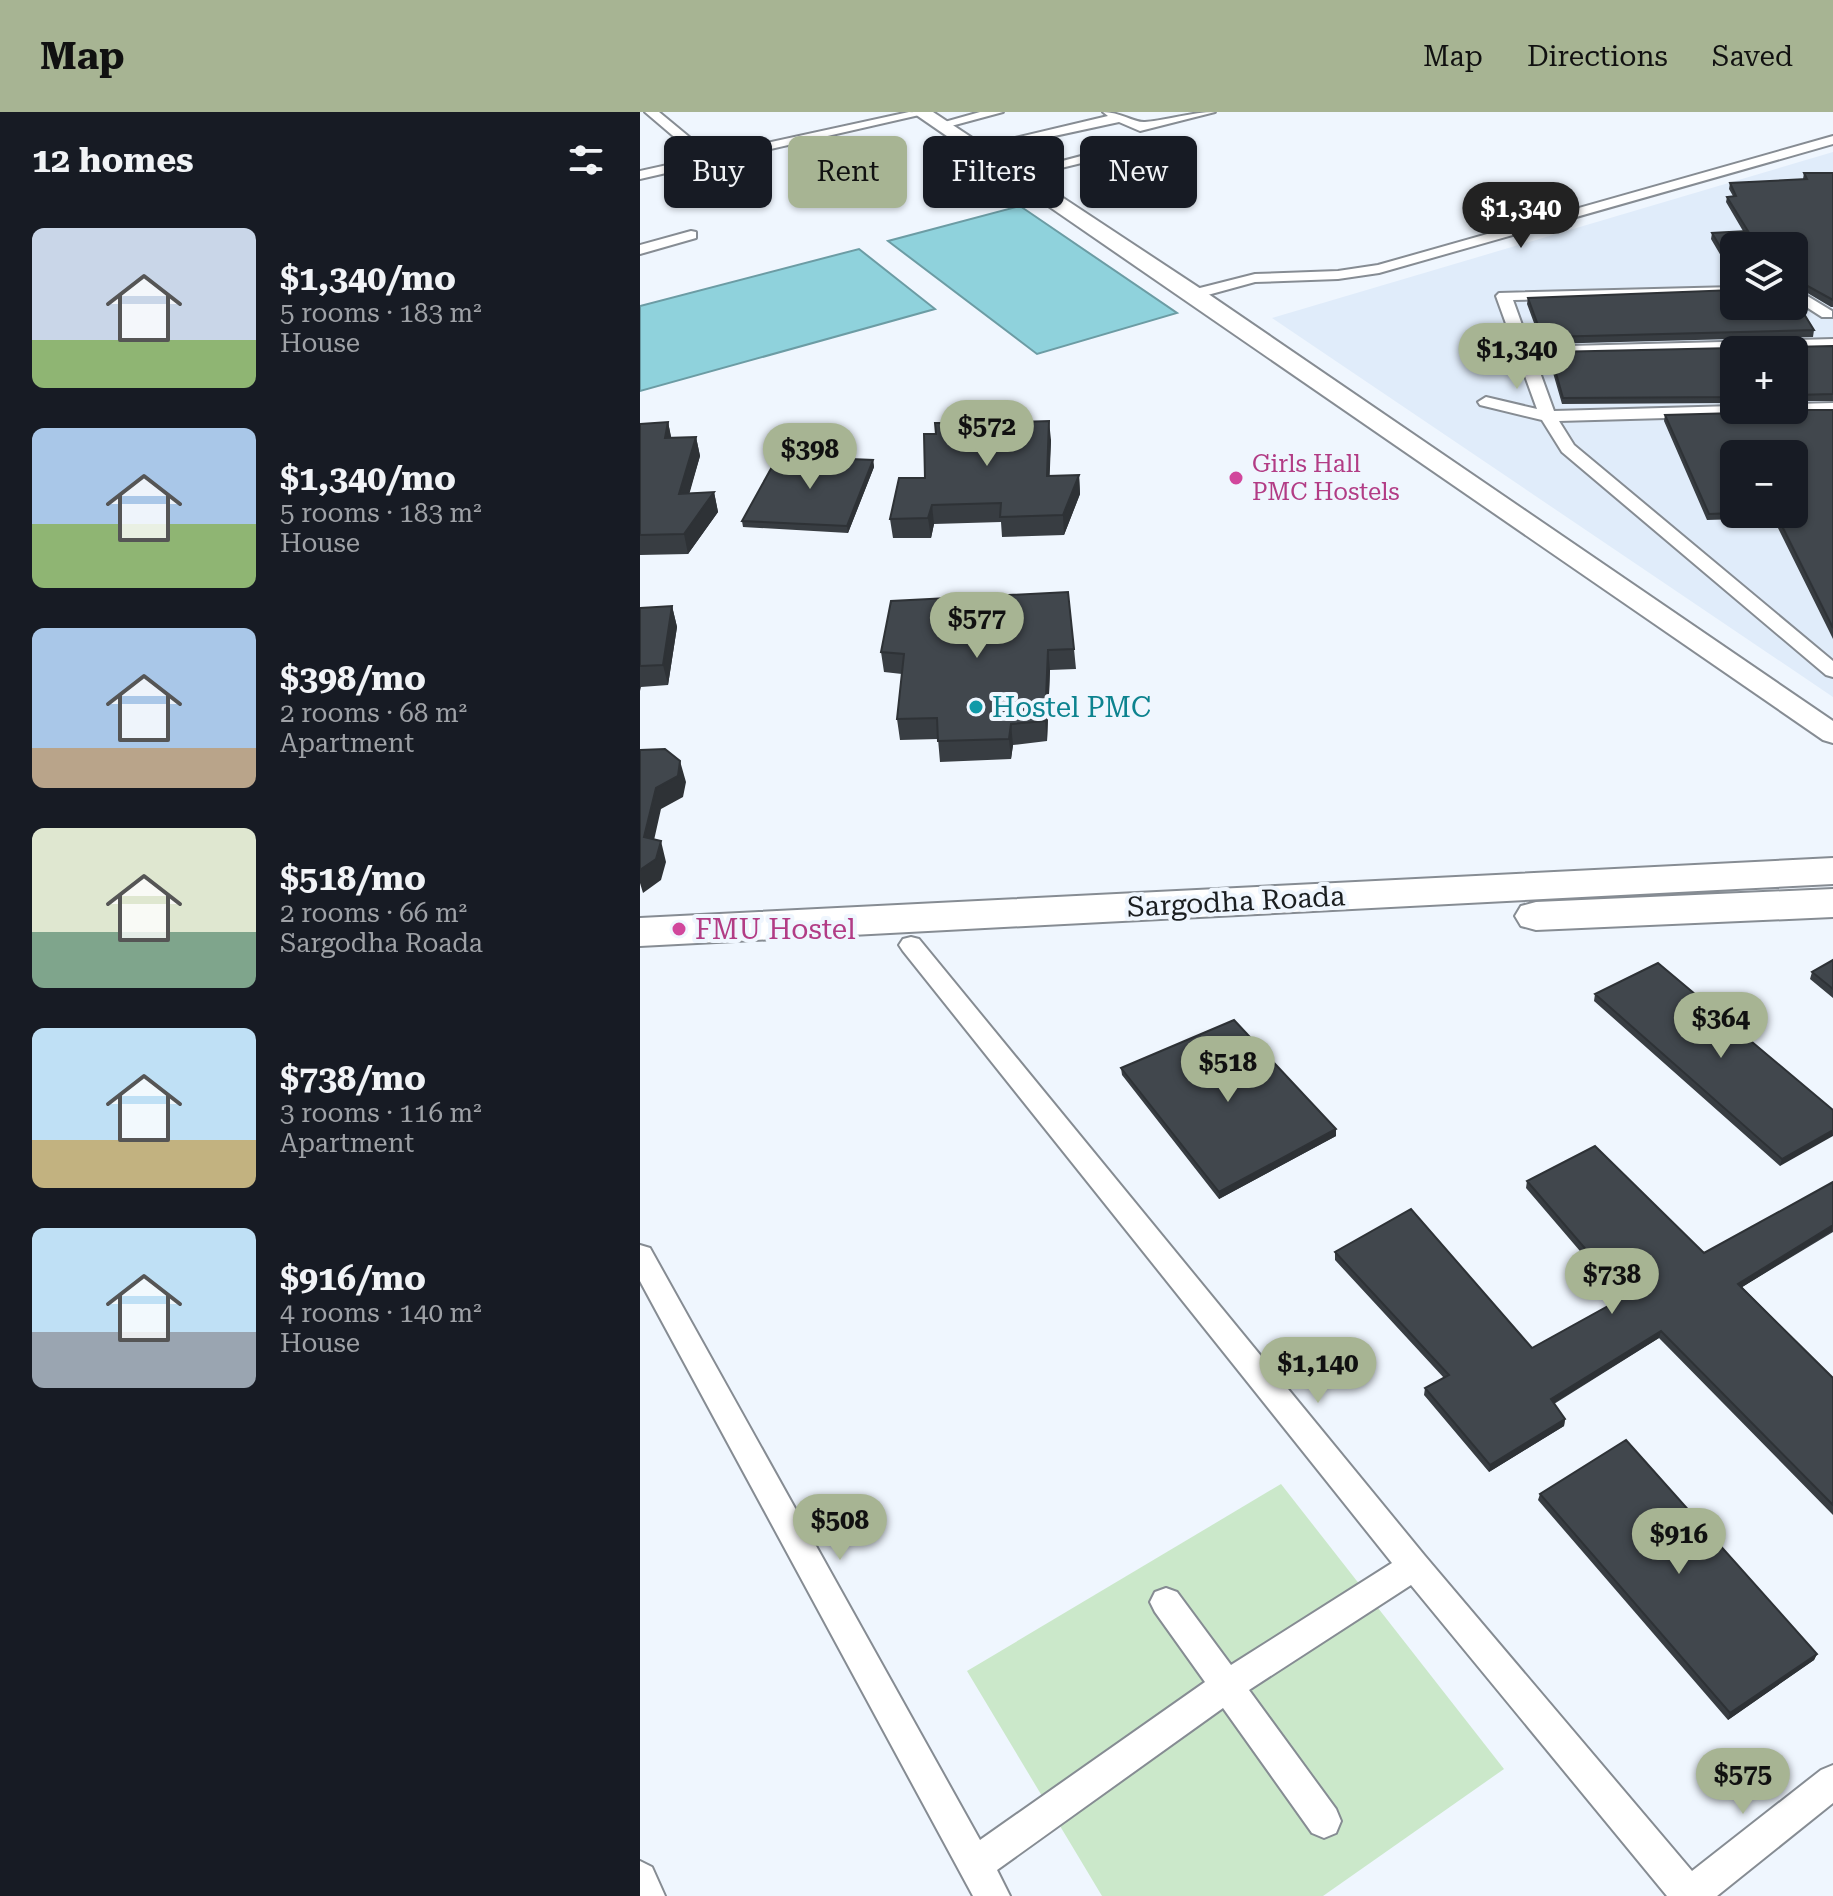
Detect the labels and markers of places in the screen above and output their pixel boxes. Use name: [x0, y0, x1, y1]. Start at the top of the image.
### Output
pin: $1,340: [1456, 182, 1586, 250]
pin: $1,340: [1452, 323, 1582, 391]
pin: $572: [940, 400, 1034, 468]
pin: $398: [763, 423, 857, 491]
place label: Girls Hall PMC Hostels: [1252, 450, 1400, 506]
marker: Girls Hall PMC Hostels: [1227, 469, 1245, 487]
pin: $577: [930, 592, 1024, 660]
place label: Hostel PMC: [992, 691, 1151, 724]
marker: Hostel PMC: [967, 698, 985, 716]
place label: FMU Hostel: [695, 913, 856, 946]
marker: FMU Hostel: [670, 920, 688, 938]
pin: $364: [1674, 992, 1768, 1060]
pin: $518: [1181, 1036, 1275, 1104]
pin: $738: [1565, 1248, 1659, 1316]
pin: $1,140: [1253, 1337, 1383, 1405]
pin: $508: [793, 1494, 887, 1562]
pin: $916: [1632, 1508, 1726, 1576]
pin: $575: [1696, 1748, 1790, 1816]

